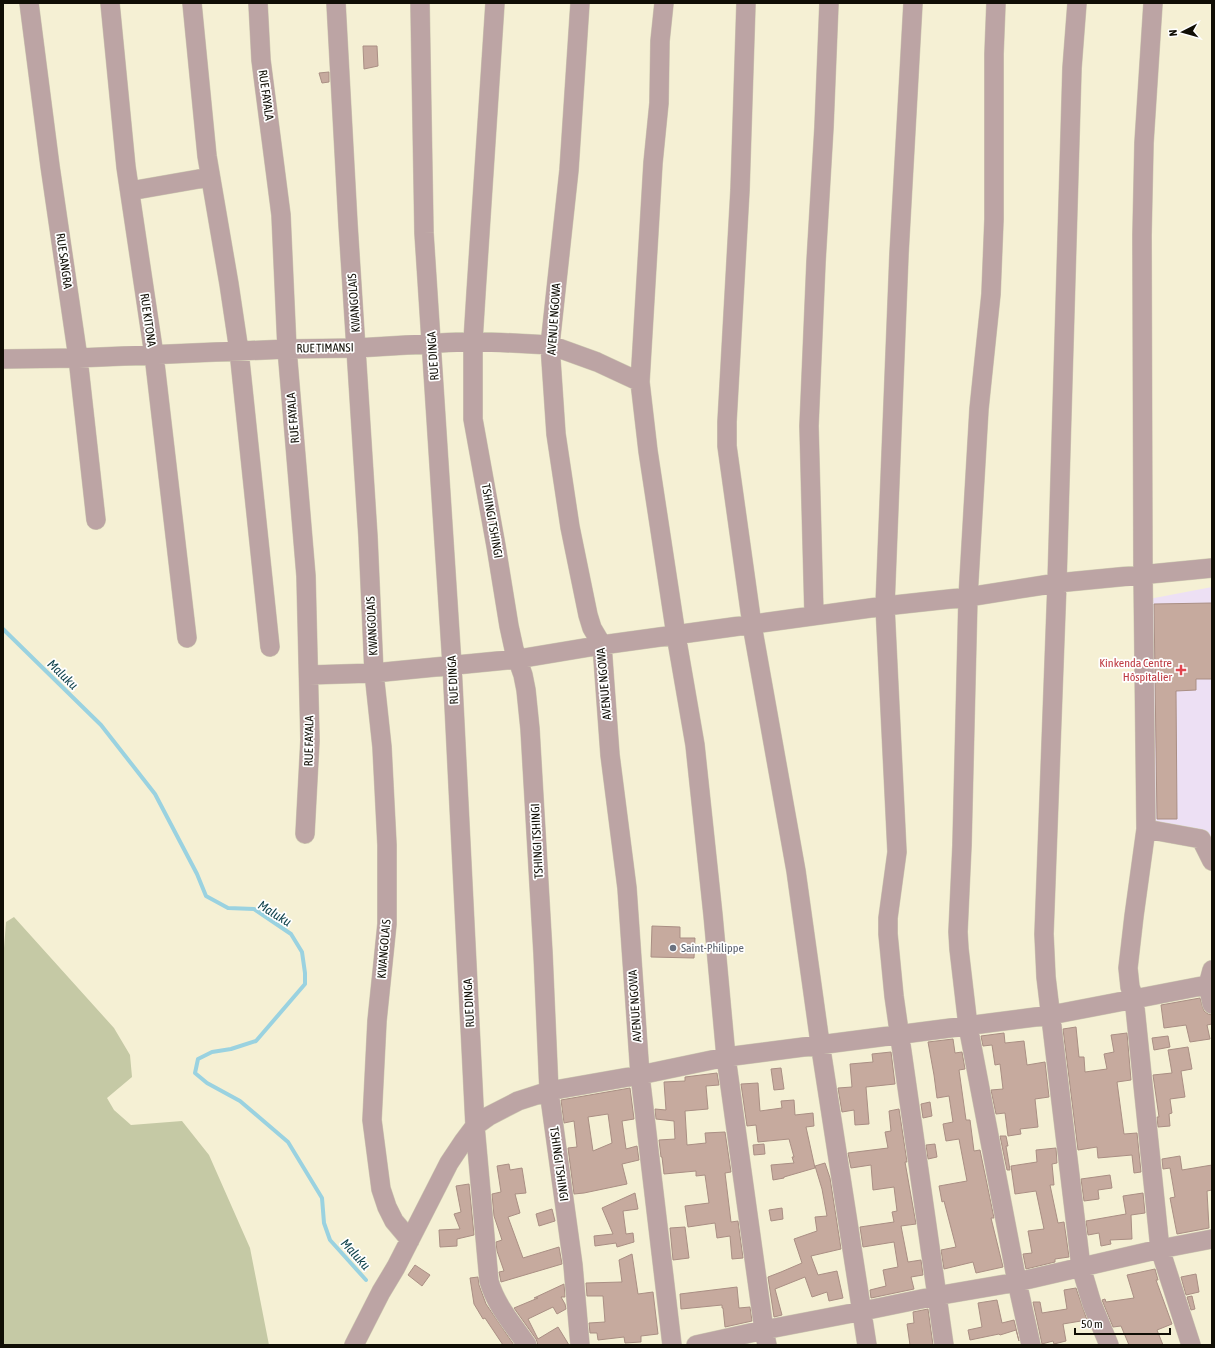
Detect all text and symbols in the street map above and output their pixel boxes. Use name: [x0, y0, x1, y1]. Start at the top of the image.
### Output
north arrow: [1163, 12, 1203, 52]
text: N: [1167, 29, 1179, 37]
street label: RUE FAYALA: [256, 69, 276, 121]
street label: RUE SANGRA: [53, 232, 75, 290]
street label: KWANGOLAIS: [345, 273, 363, 333]
street label: AVENUE NGOWA: [544, 282, 564, 356]
street label: RUE KITONA: [137, 292, 159, 348]
street label: RUE DINGA: [424, 331, 442, 381]
street label: RUE TIMANSI: [296, 341, 354, 355]
street label: RUE FAYALA: [284, 392, 302, 444]
street label: TSHINGI TSHINGI: [479, 483, 505, 559]
street label: KWANGOLAIS: [363, 596, 381, 656]
street label: AVENUE NGOWA: [594, 647, 614, 721]
street label: RUE DINGA: [445, 655, 461, 705]
water label: Maluku: [44, 656, 81, 692]
place label: Kinkenda Centre Hôspitalier: [1099, 656, 1172, 684]
marker: Kinkenda Centre Hôspitalier: [1175, 664, 1187, 676]
street label: RUE FAYALA: [302, 715, 316, 767]
street label: TSHINGI TSHINGI: [528, 803, 546, 879]
water label: Maluku: [255, 897, 294, 929]
street label: KWANGOLAIS: [374, 919, 394, 979]
place label: Saint-Philippe: [681, 941, 744, 955]
marker: Saint-Philippe: [668, 943, 678, 953]
street label: AVENUE NGOWA: [625, 969, 645, 1043]
street label: RUE DINGA: [461, 978, 477, 1028]
street label: TSHINGI TSHINGI: [547, 1126, 571, 1202]
water label: Maluku: [338, 1236, 373, 1273]
scale bar: [1075, 1310, 1170, 1336]
text: 50 m: [1081, 1317, 1103, 1331]

